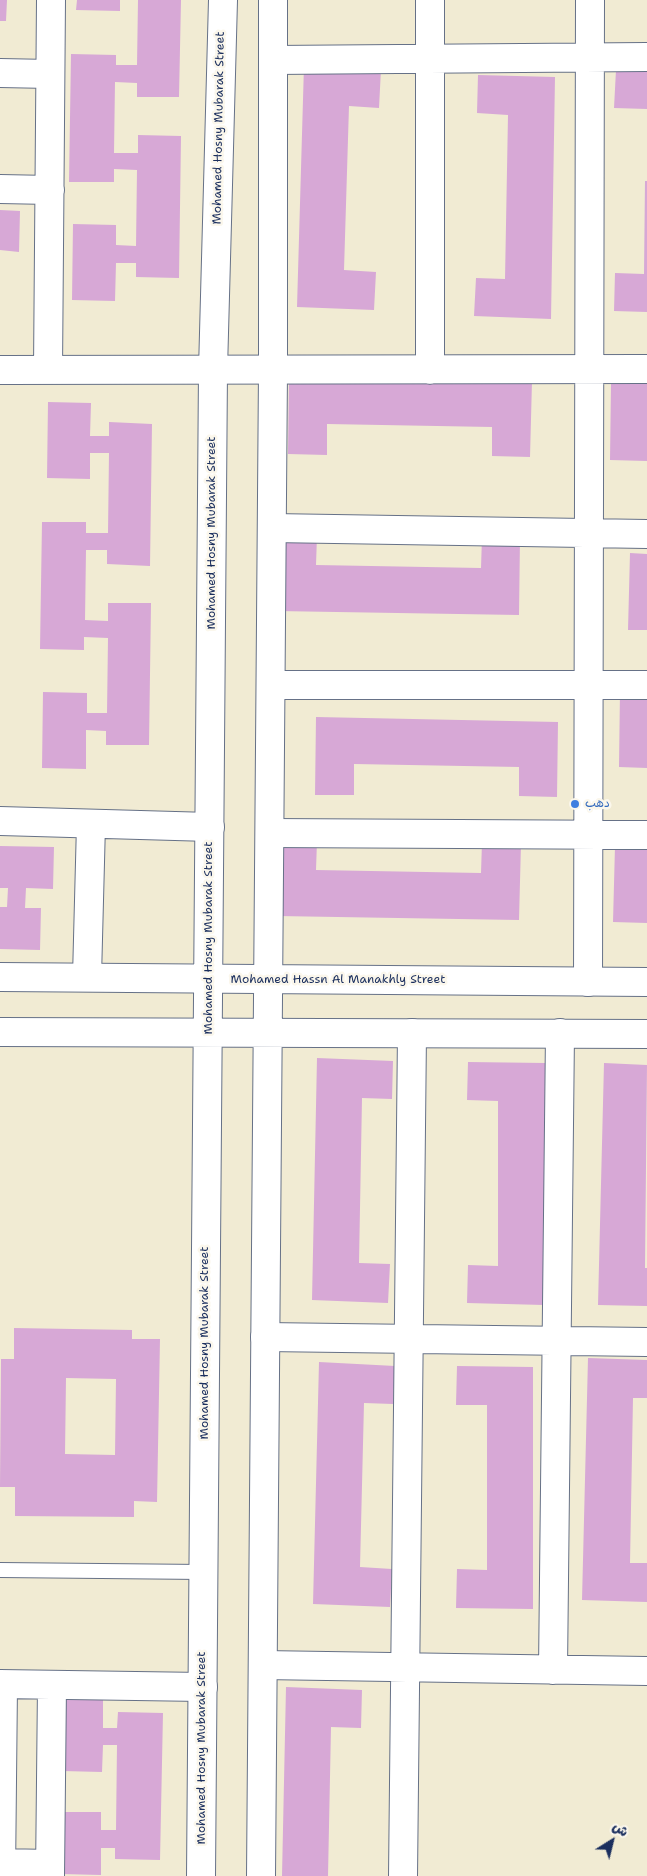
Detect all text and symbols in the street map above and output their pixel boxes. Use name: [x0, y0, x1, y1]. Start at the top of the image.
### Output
street label: Mohamed Hosny Mubarak Street: [210, 31, 228, 225]
street label: Mohamed Hosny Mubarak Street: [205, 436, 219, 630]
place label: دهب: [585, 797, 610, 811]
marker: دهب: [569, 798, 581, 810]
street label: Mohamed Hosny Mubarak Street: [202, 841, 216, 1035]
street label: Mohamed Hassn Al Manakhly Street: [231, 973, 445, 987]
street label: Mohamed Hosny Mubarak Street: [198, 1246, 212, 1440]
street label: Mohamed Hosny Mubarak Street: [195, 1651, 209, 1845]
north arrow: [587, 1816, 637, 1866]
text: ش: [609, 1817, 632, 1841]

